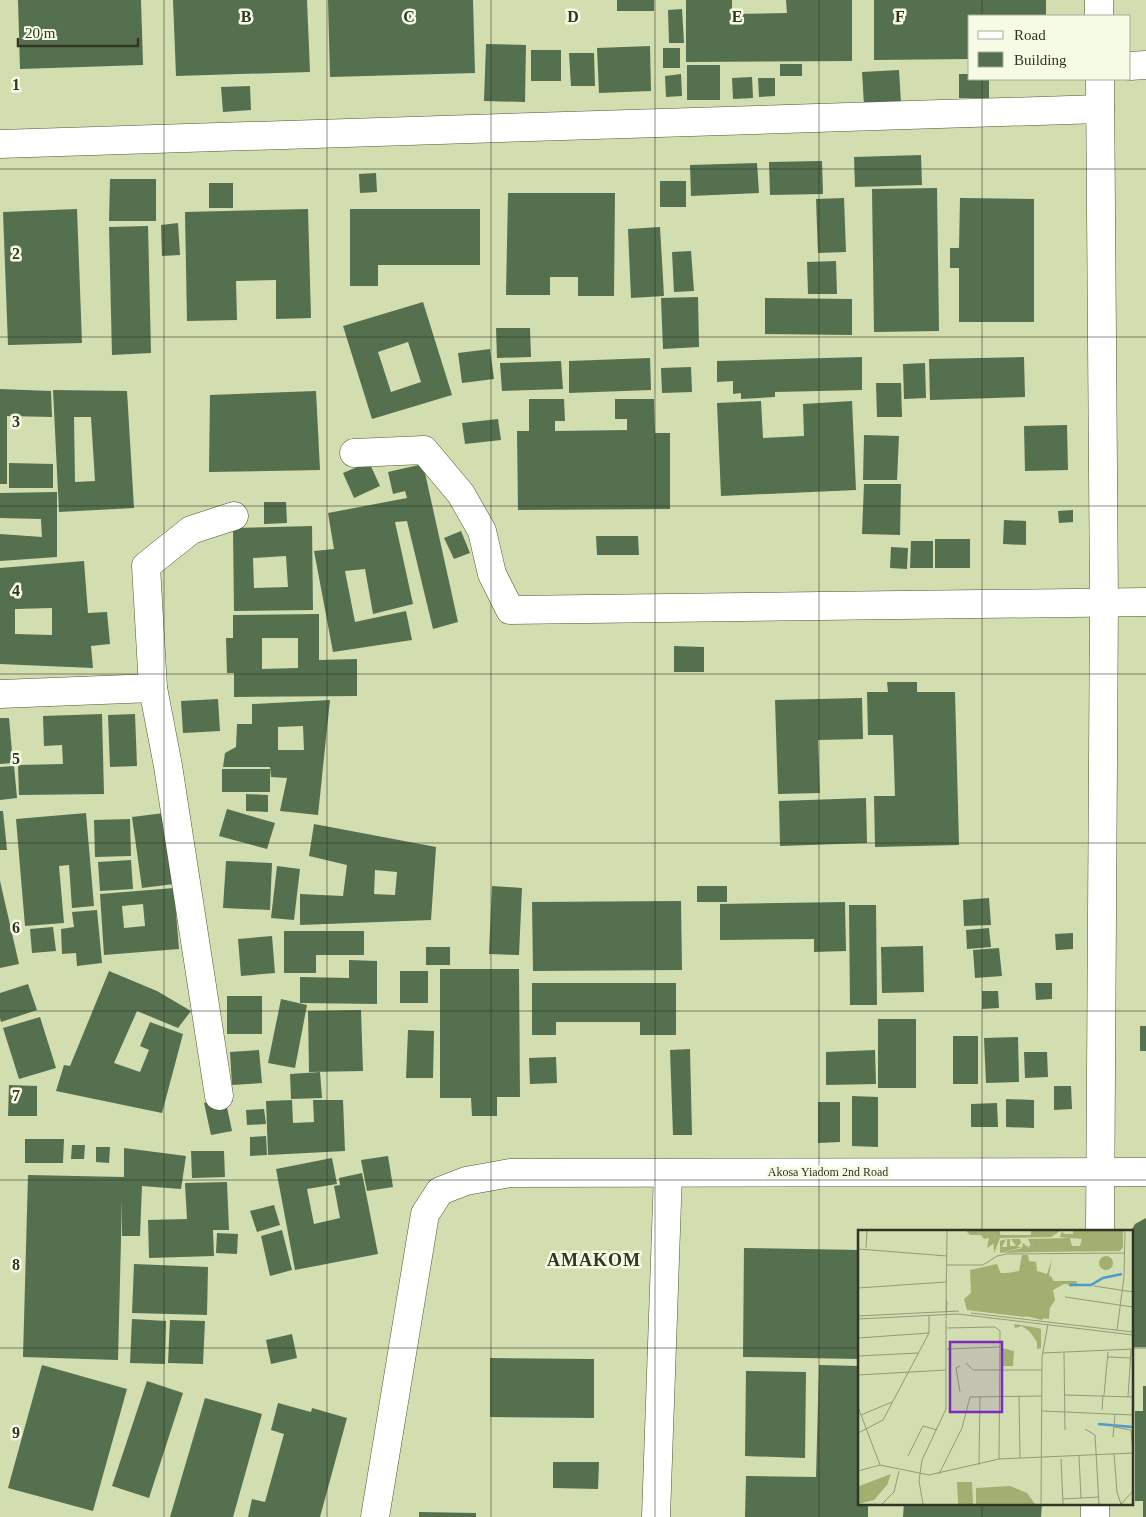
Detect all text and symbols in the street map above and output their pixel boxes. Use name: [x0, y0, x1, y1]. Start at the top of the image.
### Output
text: B: [241, 8, 252, 25]
text: C: [403, 8, 415, 25]
text: D: [567, 8, 579, 25]
text: E: [732, 8, 742, 25]
text: F: [895, 8, 905, 25]
scale bar: [18, 15, 138, 47]
legend: [968, 15, 1131, 80]
text: 20 m: [25, 25, 56, 41]
text: Road: [1014, 27, 1046, 43]
text: Building: [1014, 52, 1067, 68]
text: 1: [12, 76, 20, 93]
text: 2: [12, 245, 20, 262]
text: 3: [12, 413, 20, 430]
text: 4: [12, 582, 20, 599]
text: 5: [12, 750, 20, 767]
text: 6: [12, 919, 20, 936]
text: 7: [12, 1087, 20, 1104]
street label: Akosa Yiadom 2nd Road: [768, 1165, 888, 1179]
inset map: [858, 1230, 1134, 1504]
district label: AMAKOM: [547, 1250, 641, 1270]
text: 8: [12, 1256, 20, 1273]
text: 9: [12, 1424, 20, 1441]

